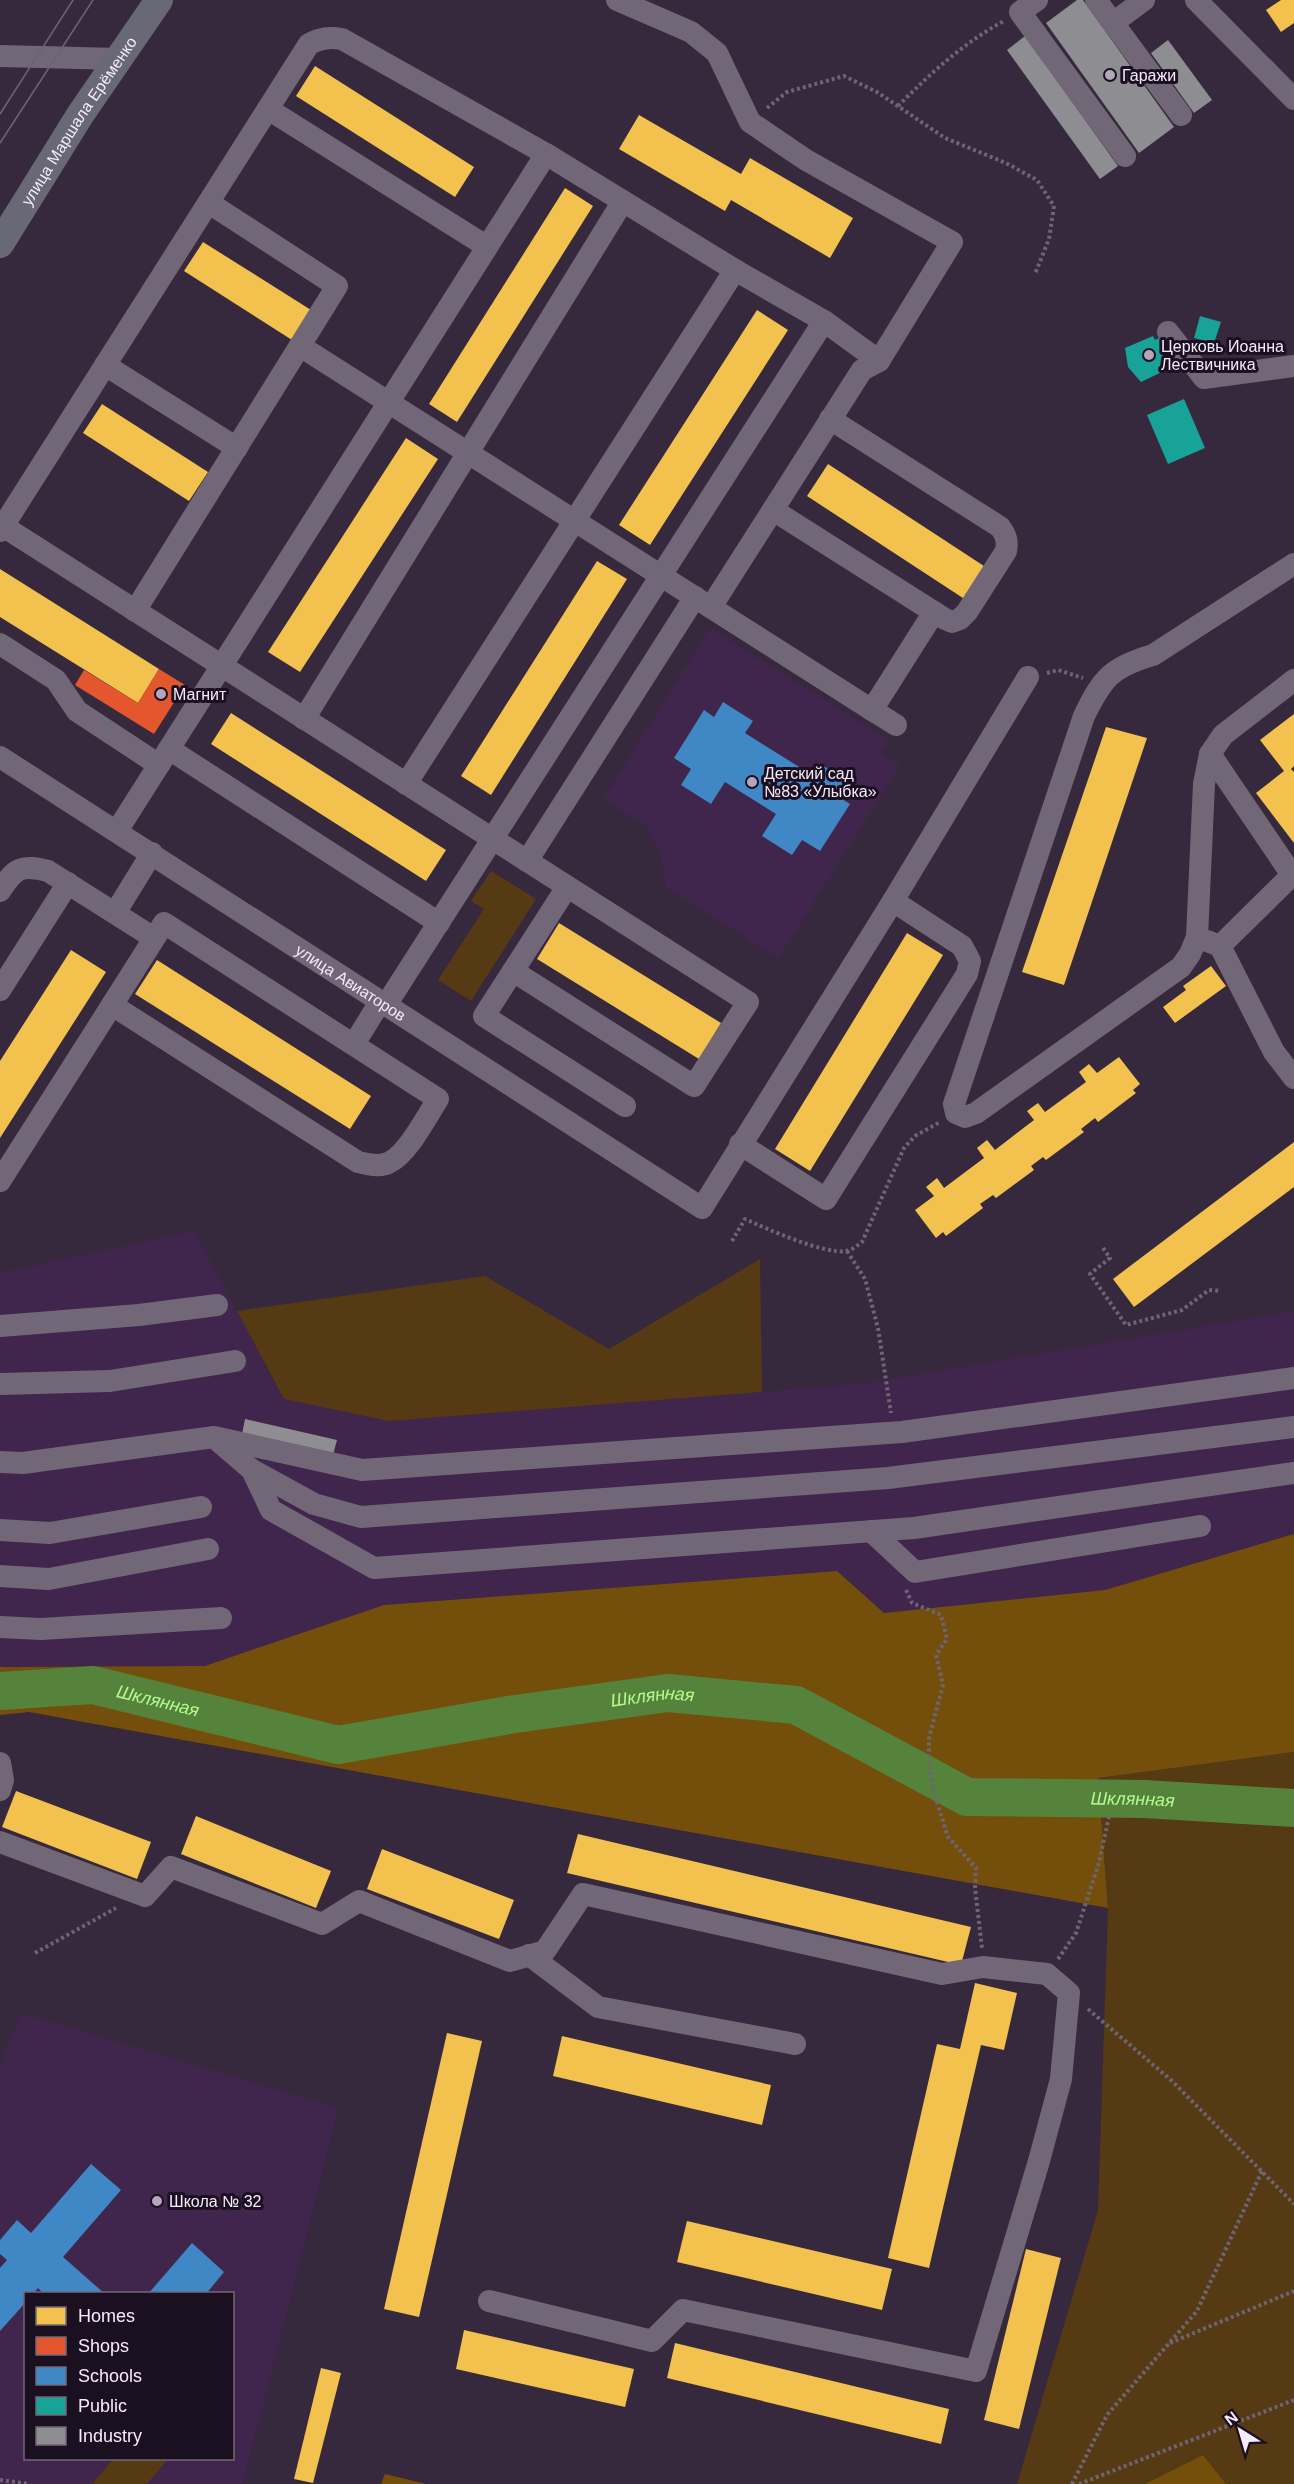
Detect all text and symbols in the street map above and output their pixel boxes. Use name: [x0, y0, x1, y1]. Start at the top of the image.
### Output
street label: улица Маршала Ерёменко: [18, 33, 140, 208]
place label: Гаражи: [1122, 67, 1176, 84]
marker: Гаражи: [1103, 68, 1117, 82]
place label: Церковь Иоанна Лествичника: [1161, 338, 1284, 373]
marker: Церковь Иоанна Лествичника: [1142, 348, 1156, 362]
place label: Магнит: [173, 686, 227, 703]
marker: Магнит: [154, 687, 168, 701]
place label: Детский сад №83 «Улыбка»: [764, 765, 877, 800]
marker: Детский сад №83 «Улыбка»: [745, 775, 759, 789]
street label: улица Авиаторов: [293, 941, 409, 1024]
water label: Шклянная: [115, 1681, 202, 1721]
water label: Шклянная: [609, 1683, 696, 1711]
water label: Шклянная: [1090, 1788, 1176, 1811]
place label: Школа № 32: [169, 2193, 262, 2210]
marker: Школа № 32: [150, 2194, 164, 2208]
legend: [24, 2292, 234, 2460]
text: Homes: [78, 2306, 135, 2326]
text: Shops: [78, 2336, 129, 2356]
text: Schools: [78, 2366, 142, 2386]
text: Public: [78, 2396, 127, 2416]
north arrow: [1210, 2400, 1270, 2460]
text: N: [1222, 2408, 1241, 2429]
text: Industry: [78, 2426, 142, 2446]

